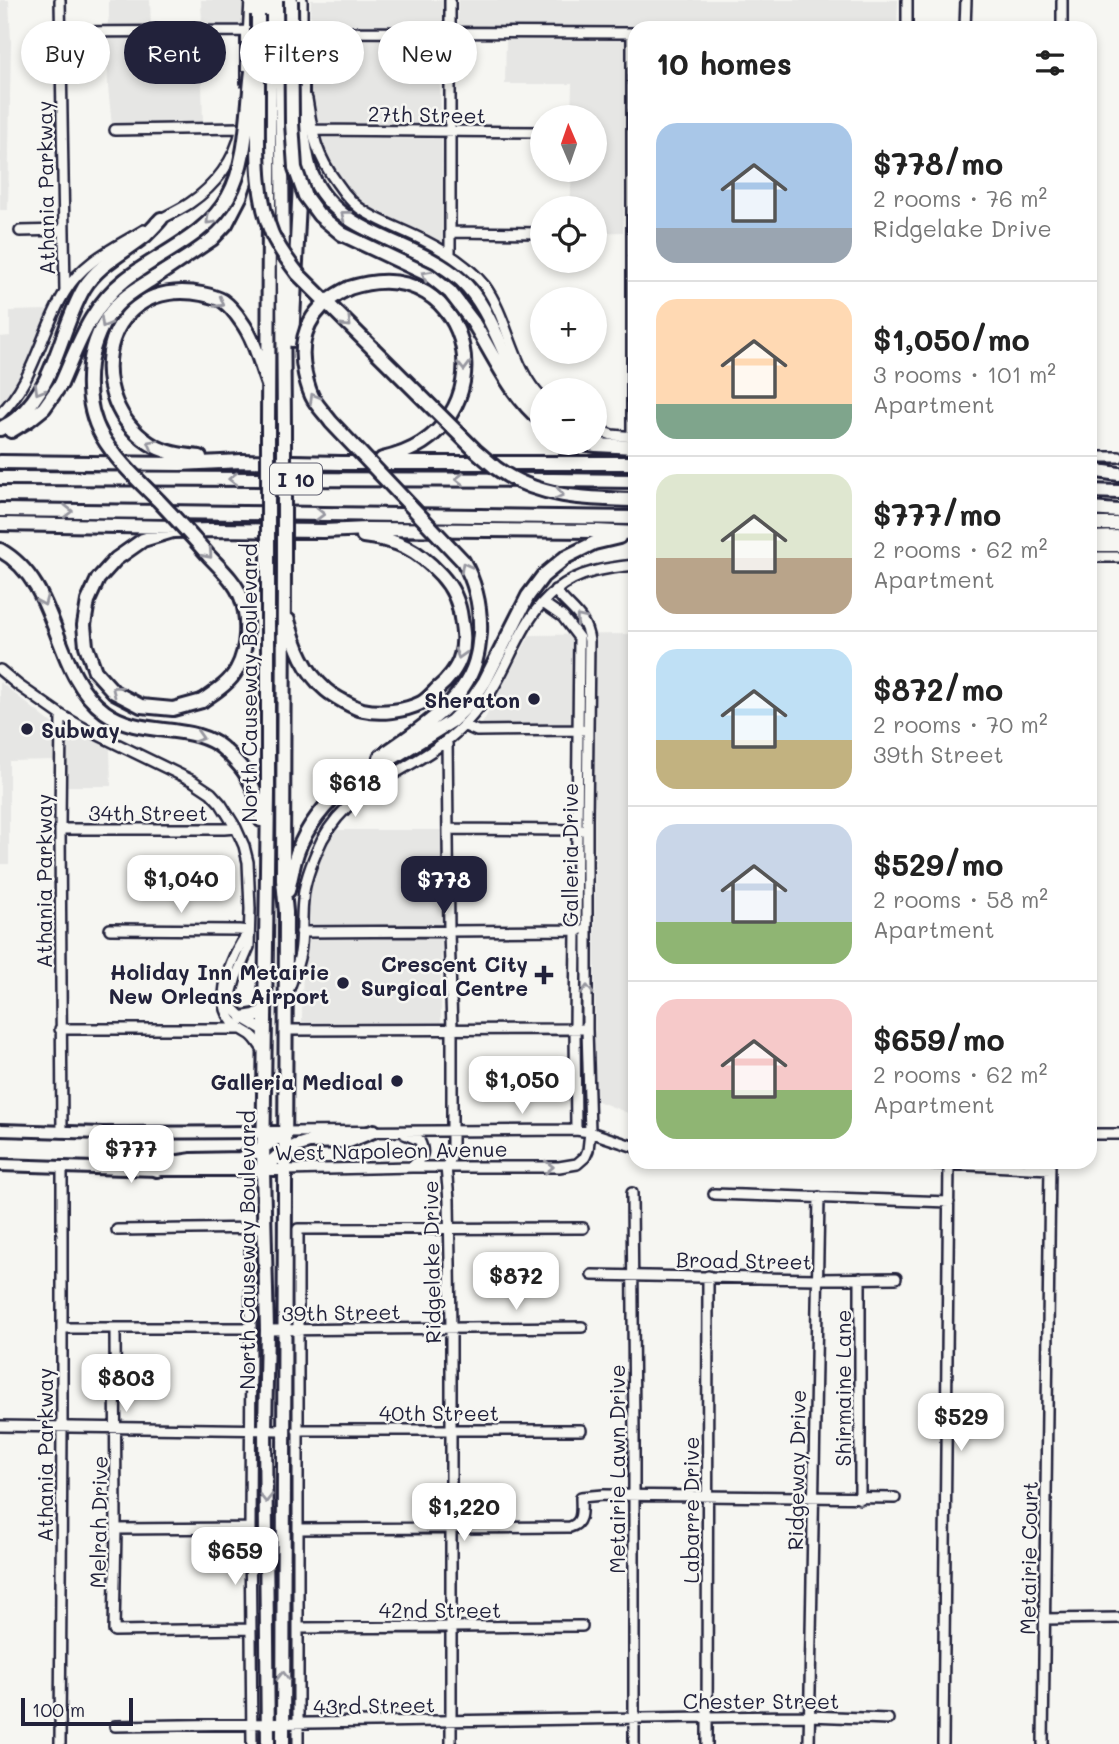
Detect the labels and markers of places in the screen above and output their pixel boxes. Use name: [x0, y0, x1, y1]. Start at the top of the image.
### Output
place label: Sheraton: [424, 686, 520, 713]
marker: Sheraton: [526, 691, 542, 707]
place label: Subway: [41, 716, 120, 744]
marker: Subway: [19, 721, 35, 737]
pin: $618: [314, 760, 396, 819]
pin: $1,040: [124, 856, 238, 915]
pin: $778: [403, 856, 485, 916]
place label: Crescent City Surgical Centre: [361, 950, 528, 1001]
place label: Holiday Inn Metairie New Orleans Airport: [109, 958, 329, 1009]
marker: Crescent City Surgical Centre: [534, 965, 554, 985]
marker: Holiday Inn Metairie New Orleans Airport: [335, 975, 351, 991]
pin: $1,050: [465, 1056, 579, 1116]
place label: Galleria Medical: [211, 1068, 383, 1095]
marker: Galleria Medical: [389, 1073, 405, 1089]
pin: $777: [90, 1126, 172, 1185]
pin: $872: [475, 1252, 557, 1312]
pin: $803: [85, 1354, 167, 1414]
pin: $529: [920, 1394, 1002, 1453]
pin: $1,220: [407, 1484, 521, 1543]
pin: $659: [194, 1528, 276, 1587]

